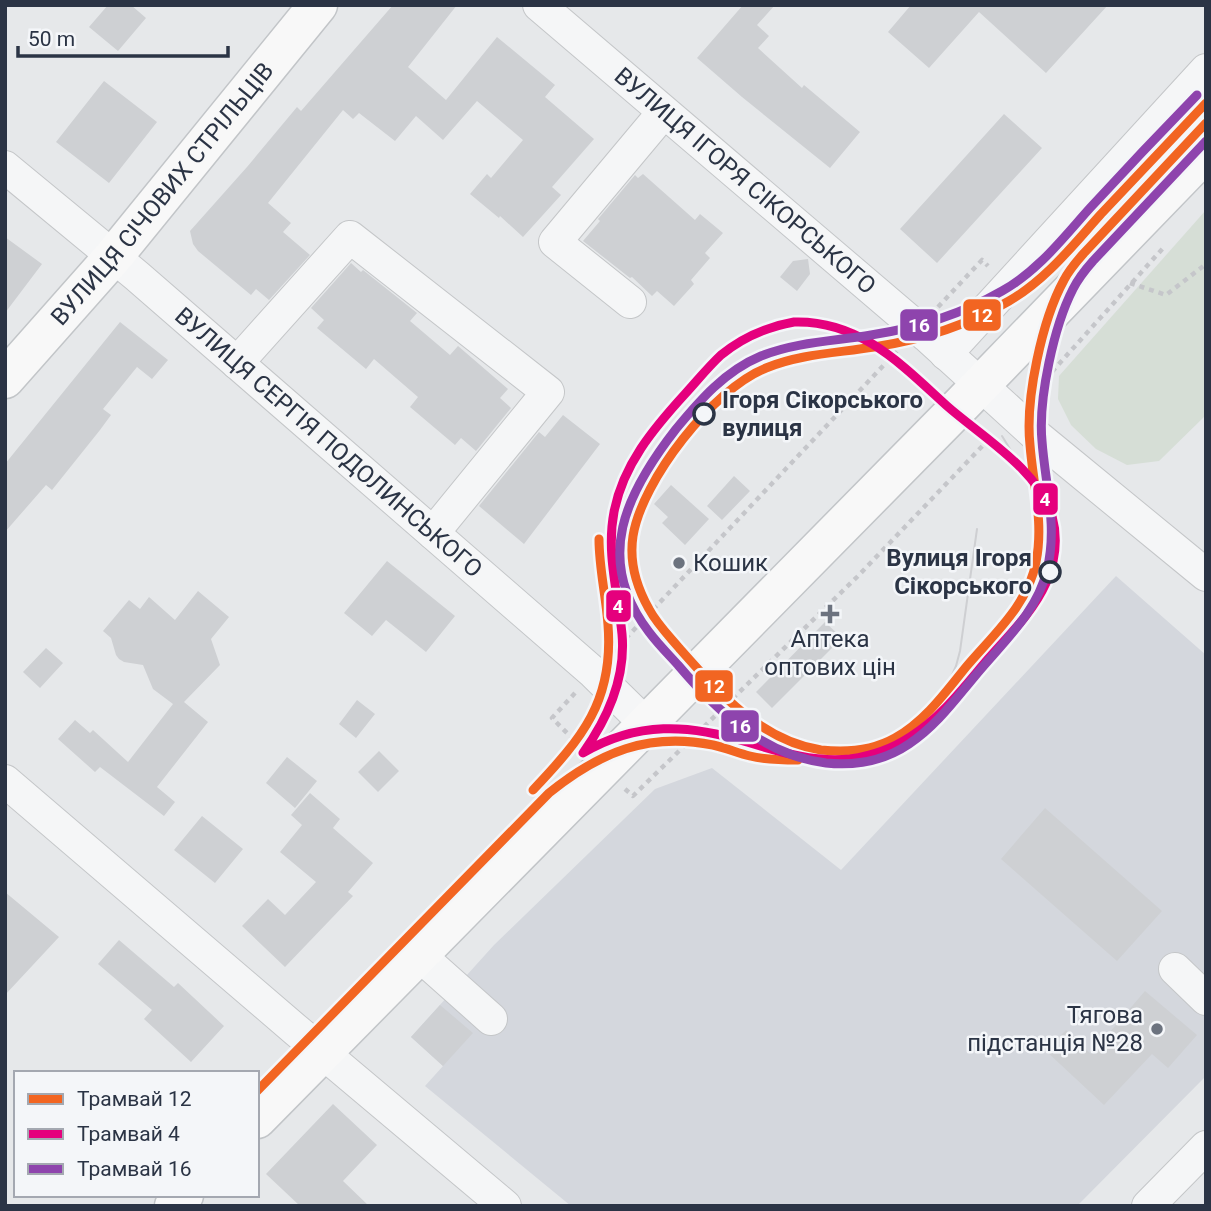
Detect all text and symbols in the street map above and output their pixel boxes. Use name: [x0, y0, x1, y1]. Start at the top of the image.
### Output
scale bar: [18, 14, 228, 58]
text: 50 m: [28, 27, 75, 51]
street label: ВУЛИЦЯ СІЧОВИХ СТРІЛЬЦІВ: [45, 57, 279, 331]
street label: ВУЛИЦЯ ІГОРЯ СІКОРСЬКОГО: [609, 62, 881, 300]
line badge: 12: [962, 298, 1002, 332]
street label: ВУЛИЦЯ СЕРГІЯ ПОДОЛИНСЬКОГО: [169, 302, 488, 583]
text: 12: [971, 304, 993, 327]
line badge: 16: [899, 308, 939, 342]
text: 16: [908, 314, 930, 337]
place label: Ігоря Сікорського вулиця: [722, 386, 923, 442]
marker: Ігоря Сікорського вулиця: [693, 403, 715, 425]
line badge: 4: [1032, 482, 1059, 516]
text: 4: [1040, 488, 1051, 511]
place label: Вулиця Ігоря Сікорського: [886, 544, 1032, 600]
place label: Кошик: [693, 549, 768, 577]
marker: Кошик: [671, 555, 687, 571]
marker: Вулиця Ігоря Сікорського: [1039, 561, 1061, 583]
line badge: 4: [605, 589, 632, 623]
text: 4: [613, 595, 624, 618]
marker: Аптека оптових цін: [822, 606, 838, 622]
place label: Аптека оптових цін: [764, 625, 896, 681]
line badge: 12: [694, 669, 734, 703]
text: 12: [703, 675, 725, 698]
line badge: 16: [720, 709, 760, 743]
text: 16: [729, 715, 751, 738]
place label: Тягова пiдстанцiя №28: [967, 1001, 1143, 1057]
marker: Тягова пiдстанцiя №28: [1149, 1021, 1165, 1037]
legend: [14, 1071, 259, 1197]
text: Трамвай 12: [77, 1087, 192, 1111]
text: Трамвай 4: [77, 1122, 180, 1146]
text: Трамвай 16: [77, 1157, 192, 1181]

